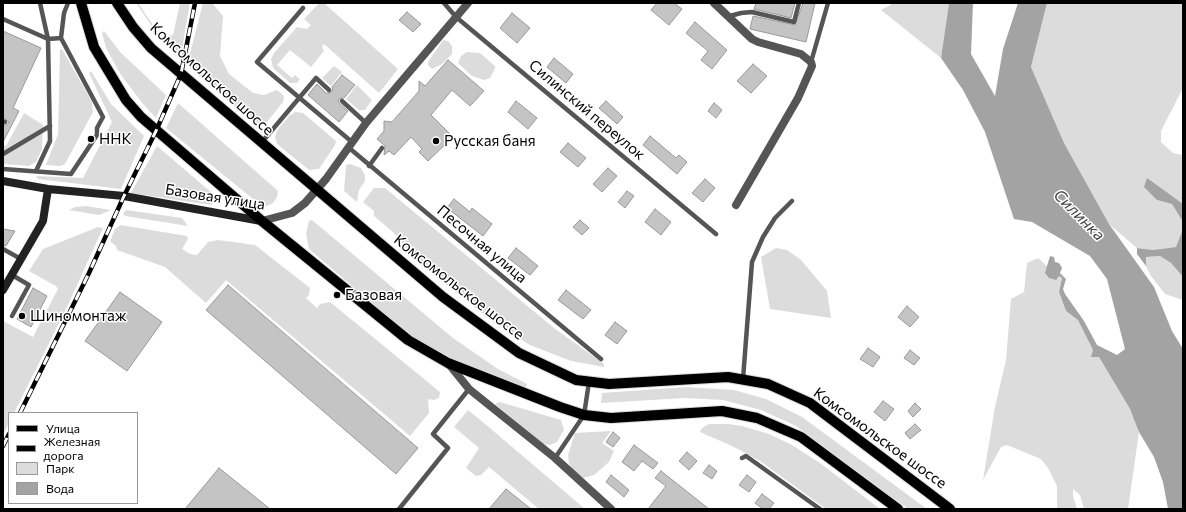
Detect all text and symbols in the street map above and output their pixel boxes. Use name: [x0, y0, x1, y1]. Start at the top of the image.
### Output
street label: Комсомольское шоссе: [146, 19, 278, 139]
street label: Силинский переулок: [525, 56, 649, 164]
place label: ННК: [99, 130, 132, 148]
place label: Русская баня: [444, 132, 536, 150]
marker: ННК: [86, 134, 96, 144]
marker: Русская баня: [431, 136, 441, 146]
street label: Базовая улица: [164, 180, 266, 214]
water label: Силинка: [1049, 185, 1109, 245]
street label: Песочная улица: [433, 201, 531, 287]
street label: Комсомольское шоссе: [390, 231, 528, 343]
place label: Базовая: [345, 286, 402, 304]
marker: Базовая: [332, 290, 342, 300]
place label: Шиномонтаж: [30, 307, 127, 325]
marker: Шиномонтаж: [17, 311, 27, 321]
street label: Комсомольское шоссе: [810, 384, 950, 492]
legend: [8, 412, 138, 504]
text: Улица: [46, 421, 80, 435]
text: Железная дорога: [44, 434, 100, 462]
text: Парк: [46, 461, 75, 475]
text: Вода: [46, 481, 74, 495]

